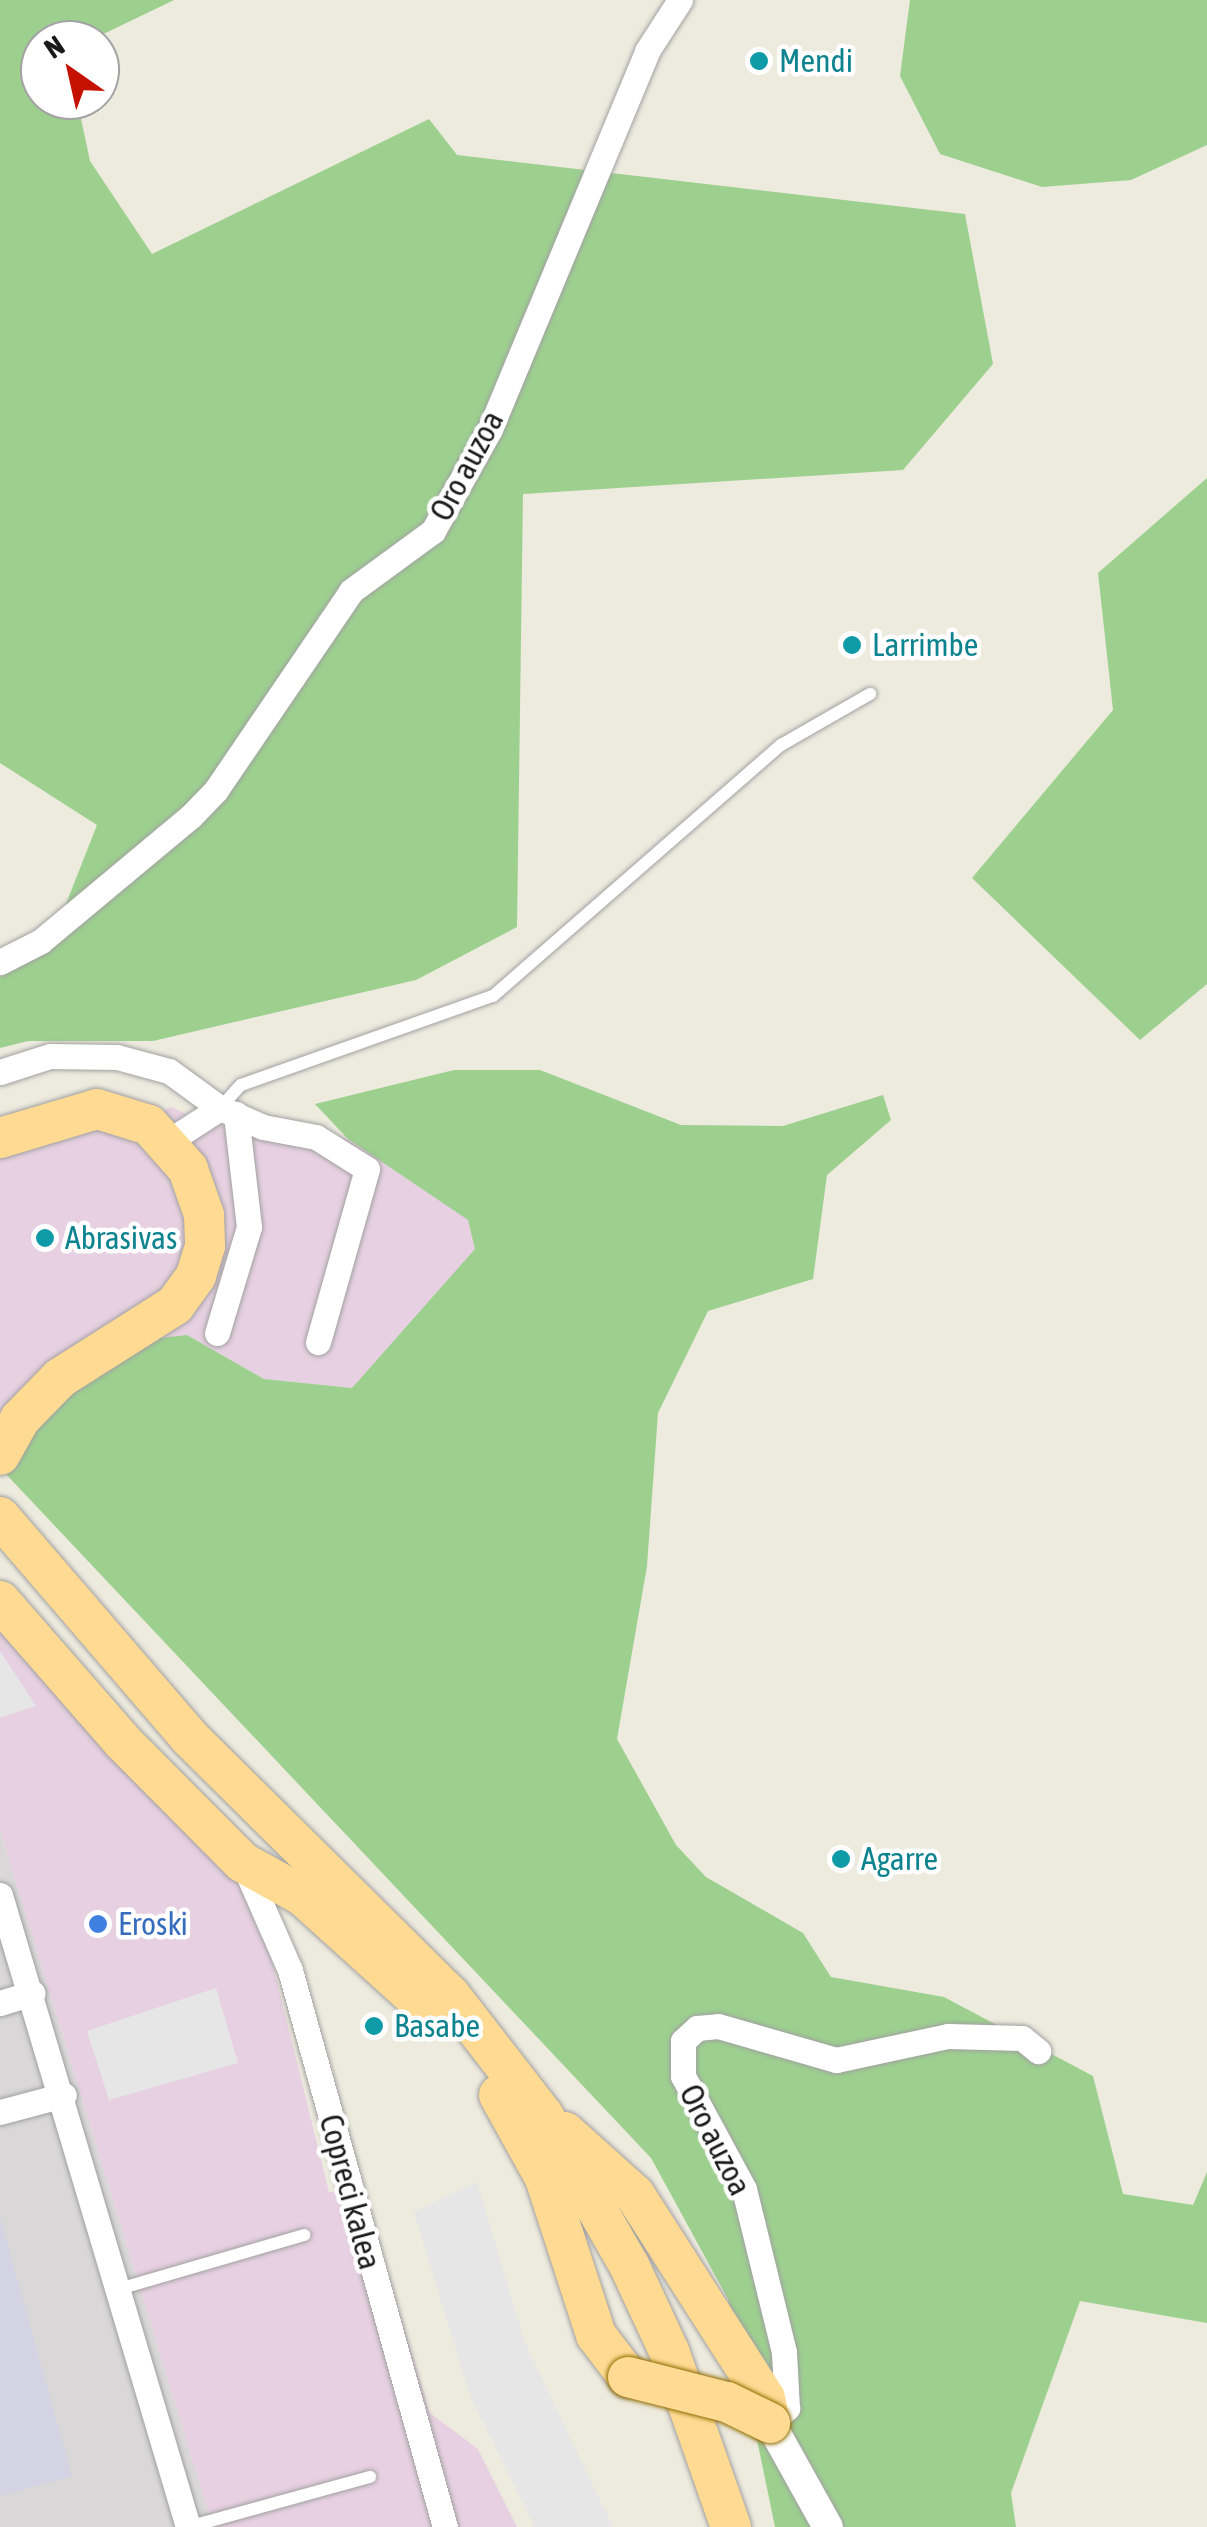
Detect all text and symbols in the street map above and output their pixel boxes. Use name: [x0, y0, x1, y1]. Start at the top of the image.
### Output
north arrow: [20, 20, 120, 120]
text: N: [39, 29, 70, 65]
place label: Mendi: [779, 42, 853, 80]
marker: Mendi: [748, 50, 770, 72]
street label: Oro auzoa: [422, 404, 512, 528]
place label: Larrimbe: [872, 626, 978, 664]
marker: Larrimbe: [841, 634, 863, 656]
place label: Abrasivas: [65, 1219, 177, 1257]
marker: Abrasivas: [34, 1227, 56, 1249]
place label: Agarre: [861, 1840, 938, 1878]
marker: Agarre: [830, 1848, 852, 1870]
place label: Eroski: [118, 1905, 188, 1943]
marker: Eroski: [87, 1913, 109, 1935]
place label: Basabe: [394, 2007, 480, 2045]
marker: Basabe: [363, 2015, 385, 2037]
street label: Oro auzoa: [671, 2078, 759, 2202]
street label: Copreci kalea: [311, 2110, 389, 2274]

